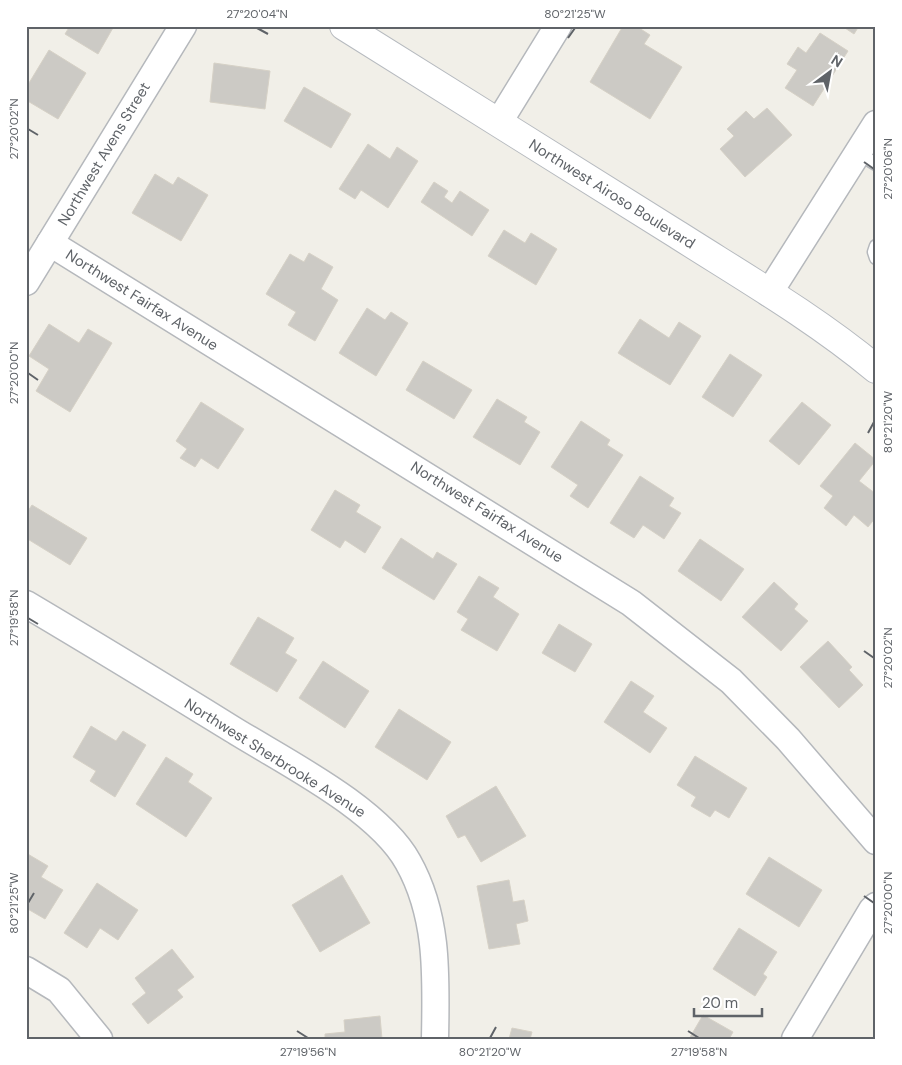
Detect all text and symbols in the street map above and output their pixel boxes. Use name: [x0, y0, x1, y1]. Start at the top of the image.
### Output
text: 27°20'04"N: [226, 6, 288, 22]
text: 80°21'25"W: [544, 6, 606, 22]
north arrow: [804, 48, 854, 98]
text: N: [828, 51, 846, 71]
street label: Northwest Avens Street: [53, 78, 155, 229]
text: 27°20'02"N: [6, 99, 22, 159]
street label: Northwest Airoso Boulevard: [525, 134, 699, 254]
text: 27°20'06"N: [880, 138, 896, 200]
street label: Northwest Fairfax Avenue: [62, 245, 222, 355]
text: 27°20'00"N: [6, 342, 22, 404]
text: 80°21'20"W: [880, 390, 896, 453]
street label: Northwest Fairfax Avenue: [407, 457, 567, 567]
text: 27°19'58"N: [6, 590, 22, 646]
text: 27°20'02"N: [880, 628, 896, 688]
street label: Northwest Sherbrooke Avenue: [180, 694, 370, 822]
text: 80°21'25"W: [6, 872, 22, 934]
text: 27°20'00"N: [880, 872, 896, 934]
scale bar: [694, 985, 762, 1017]
text: 20 m: [702, 993, 738, 1013]
text: 27°19'56"N: [280, 1044, 336, 1060]
text: 80°21'20"W: [459, 1044, 522, 1060]
text: 27°19'58"N: [671, 1044, 727, 1060]

